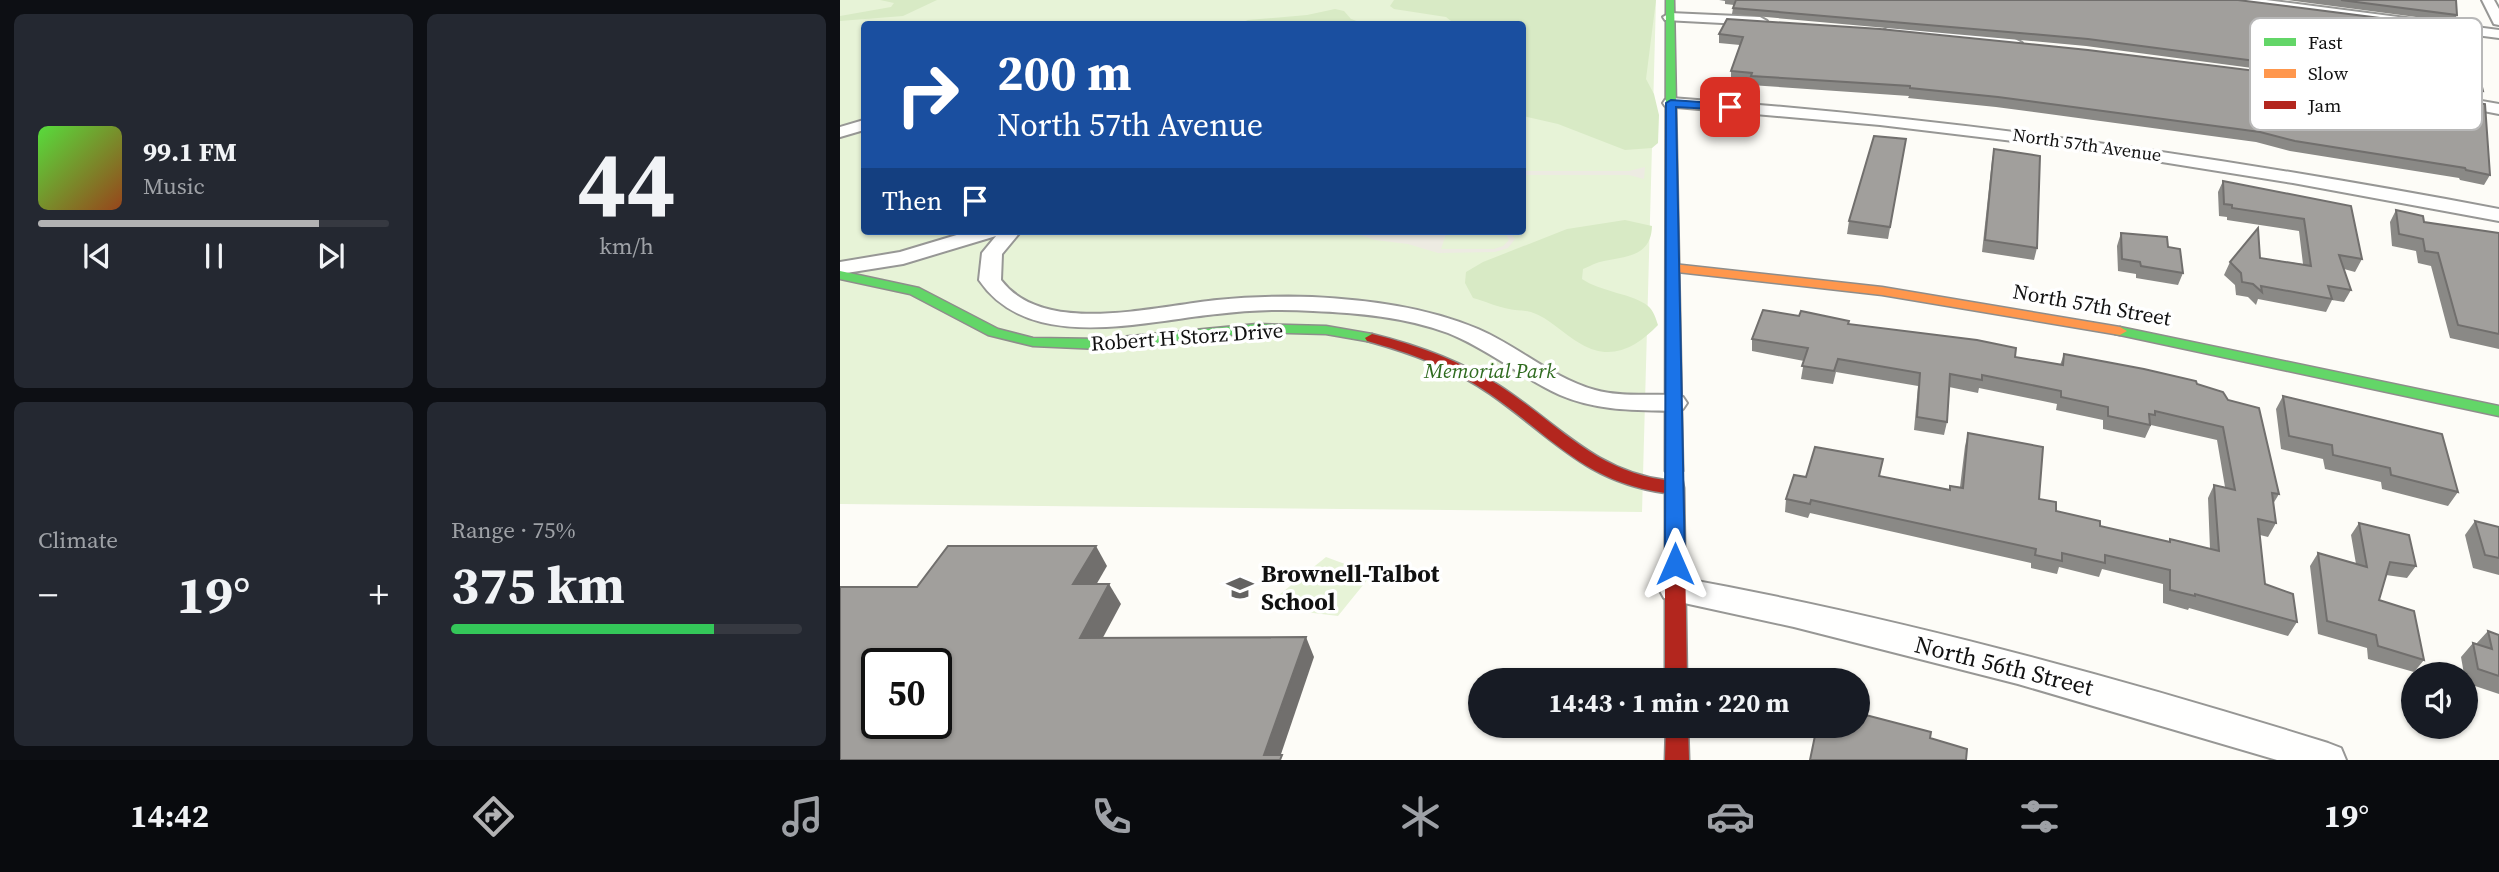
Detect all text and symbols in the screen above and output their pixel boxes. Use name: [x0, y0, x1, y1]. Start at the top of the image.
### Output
legend: [2250, 18, 2482, 130]
text: Fast: [2308, 29, 2343, 55]
text: 200 m: [997, 39, 1132, 106]
icon: right: [882, 49, 973, 140]
text: Slow: [2308, 60, 2349, 86]
pin: [1700, 77, 1760, 137]
icon: arrive: [1711, 88, 1749, 126]
text: Jam: [2307, 92, 2341, 118]
text: North 57th Avenue: [997, 103, 1263, 147]
text: 44: [577, 122, 676, 246]
street label: North 57th Avenue: [2011, 122, 2163, 167]
text: 99.1 FM: [143, 134, 237, 170]
text: Music: [143, 170, 205, 202]
icon: arrive: [956, 182, 994, 220]
text: Then: [882, 183, 942, 219]
text: km/h: [599, 230, 654, 262]
icon: previous: [78, 237, 116, 275]
icon: pause: [195, 237, 233, 275]
icon: next: [312, 237, 350, 275]
street label: North 57th Street: [2011, 276, 2174, 333]
street label: Robert H Storz Drive: [1090, 315, 1284, 358]
park label: Memorial Park: [1423, 356, 1556, 385]
text: Range · 75%: [451, 514, 576, 546]
text: Climate: [38, 524, 118, 556]
position arrow: [1638, 527, 1712, 601]
text: 375 km: [451, 549, 625, 620]
place label: Brownell-Talbot School: [1261, 557, 1440, 618]
text: 19°: [177, 559, 250, 630]
text: −: [38, 569, 58, 621]
text: +: [369, 569, 389, 621]
school or university icon: Brownell-Talbot School: [1225, 573, 1255, 603]
street label: North 56th Street: [1911, 627, 2097, 704]
speed limit sign: 50: [861, 648, 952, 739]
map controls: [2401, 662, 2478, 739]
button: sound: [2401, 662, 2478, 739]
text: 14:43 · 1 min · 220 m: [1549, 685, 1789, 721]
icon: directions: [469, 792, 518, 841]
icon: music: [778, 792, 827, 841]
icon: phone: [1087, 792, 1136, 841]
icon: climate: [1396, 792, 1445, 841]
icon: car: [1706, 792, 1755, 841]
icon: filters: [2015, 792, 2064, 841]
text: 14:42: [130, 794, 209, 838]
text: 19°: [2324, 794, 2369, 838]

